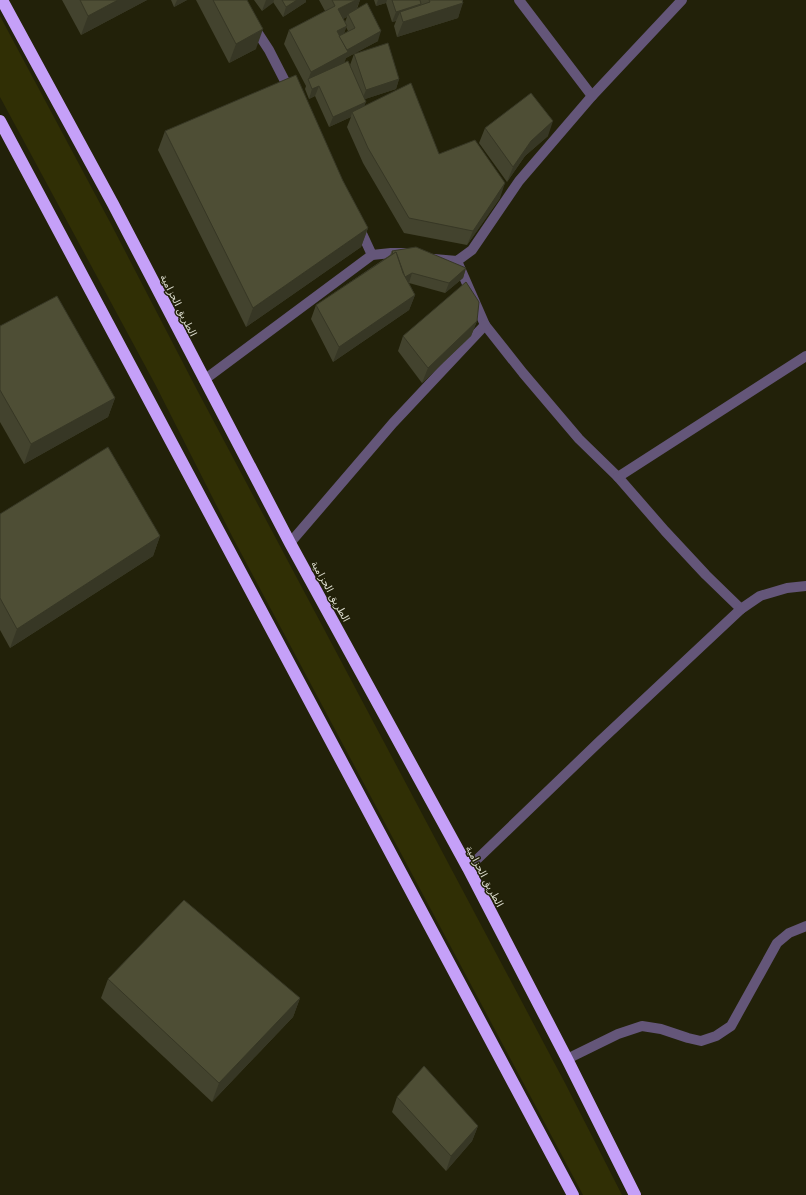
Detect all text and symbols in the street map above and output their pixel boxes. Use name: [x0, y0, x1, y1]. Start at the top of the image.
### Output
street label: الطريق الحزامية: [158, 272, 199, 338]
street label: الطريق الحزامية: [309, 559, 352, 624]
street label: الطريق الحزامية: [464, 844, 505, 909]

